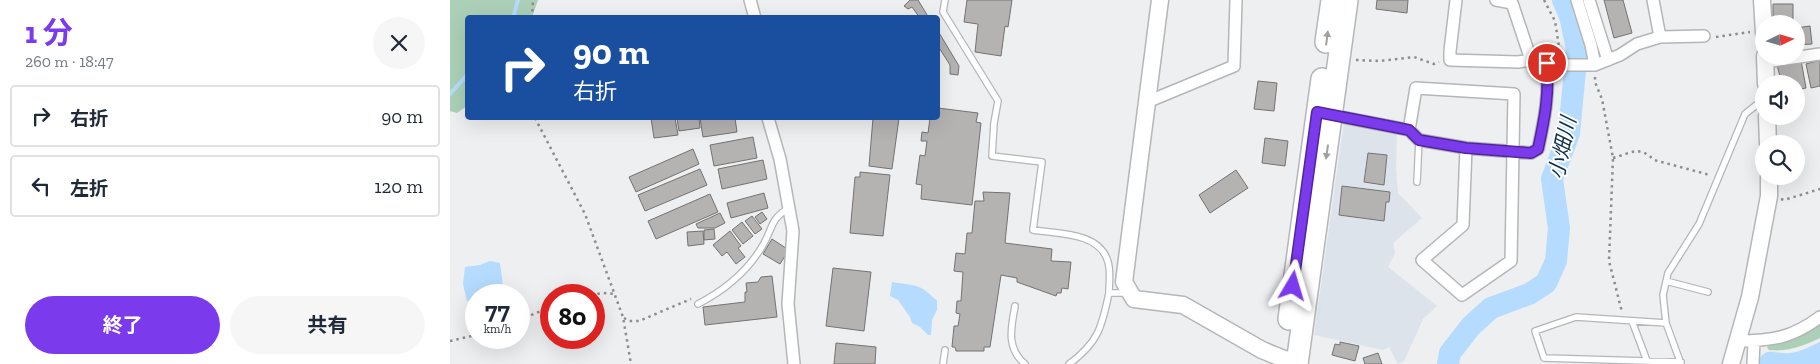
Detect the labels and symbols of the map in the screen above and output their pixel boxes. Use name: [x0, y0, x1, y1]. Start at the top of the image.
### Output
north arrow: [1755, 15, 1805, 65]
one-way arrow: [1323, 30, 1331, 46]
pin: [1526, 42, 1568, 84]
water label: 小畑川: [1543, 113, 1581, 181]
one-way arrow: [1323, 145, 1331, 161]
position arrow: [1266, 259, 1318, 311]
speed limit sign: 80: [540, 284, 605, 349]

